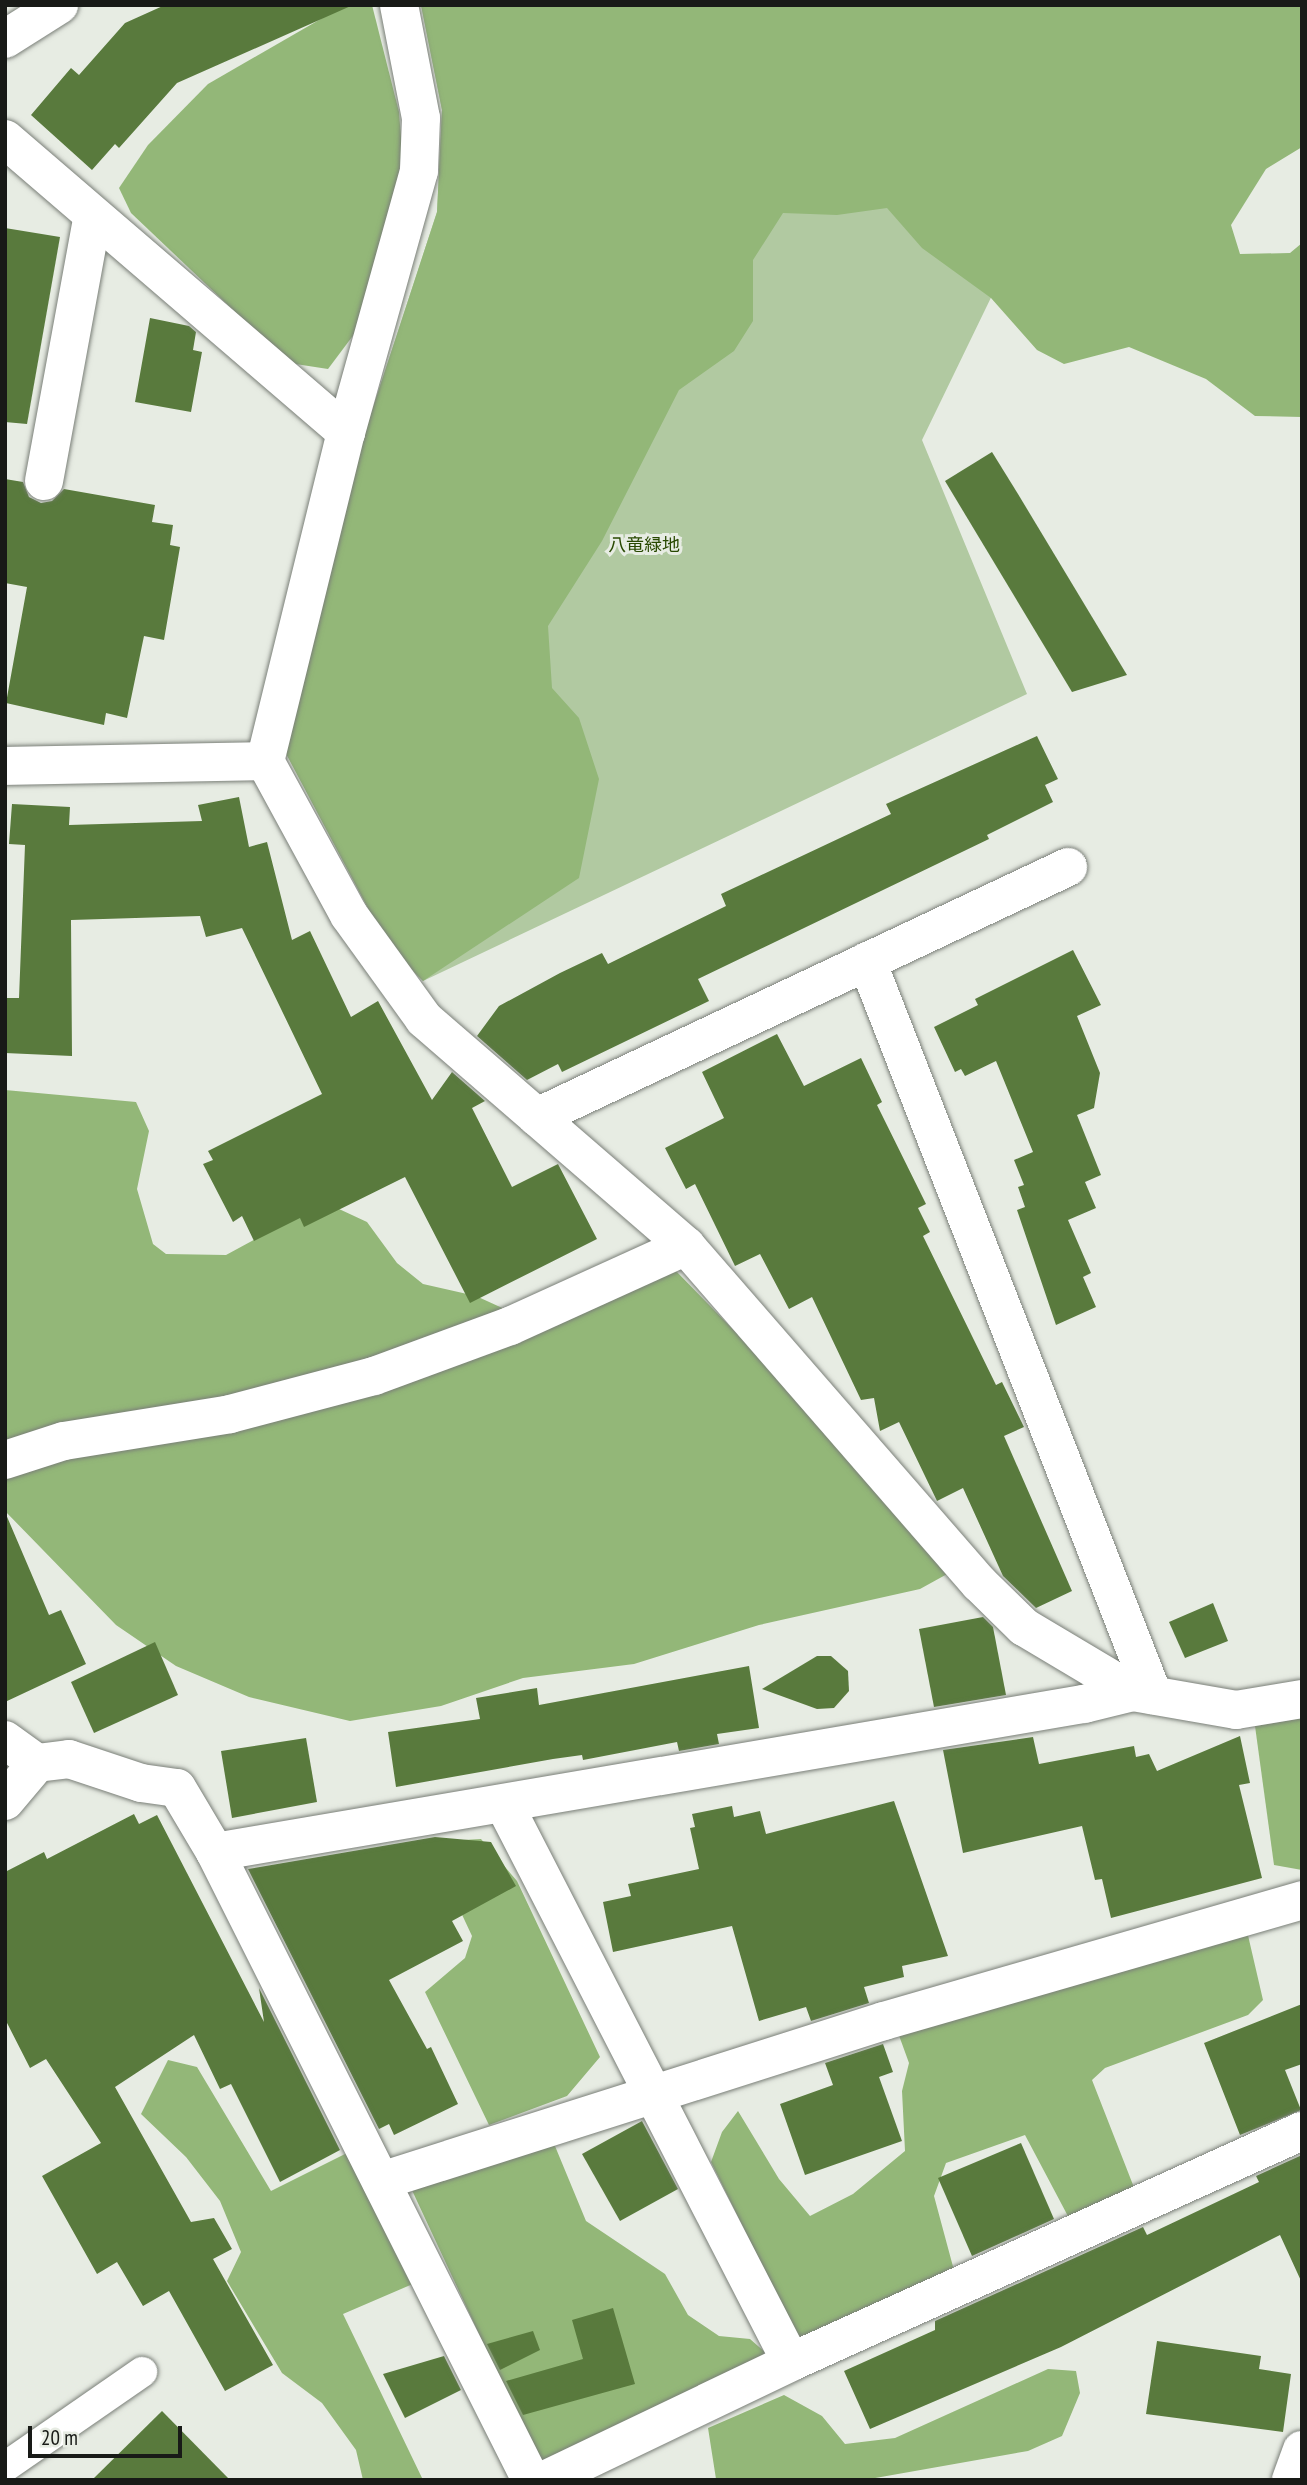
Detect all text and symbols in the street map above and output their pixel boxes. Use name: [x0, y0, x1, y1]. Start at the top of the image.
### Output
park label: 八竜緑地: [608, 534, 680, 556]
scale bar: [32, 2412, 186, 2456]
text: 20 m: [41, 2424, 78, 2451]

